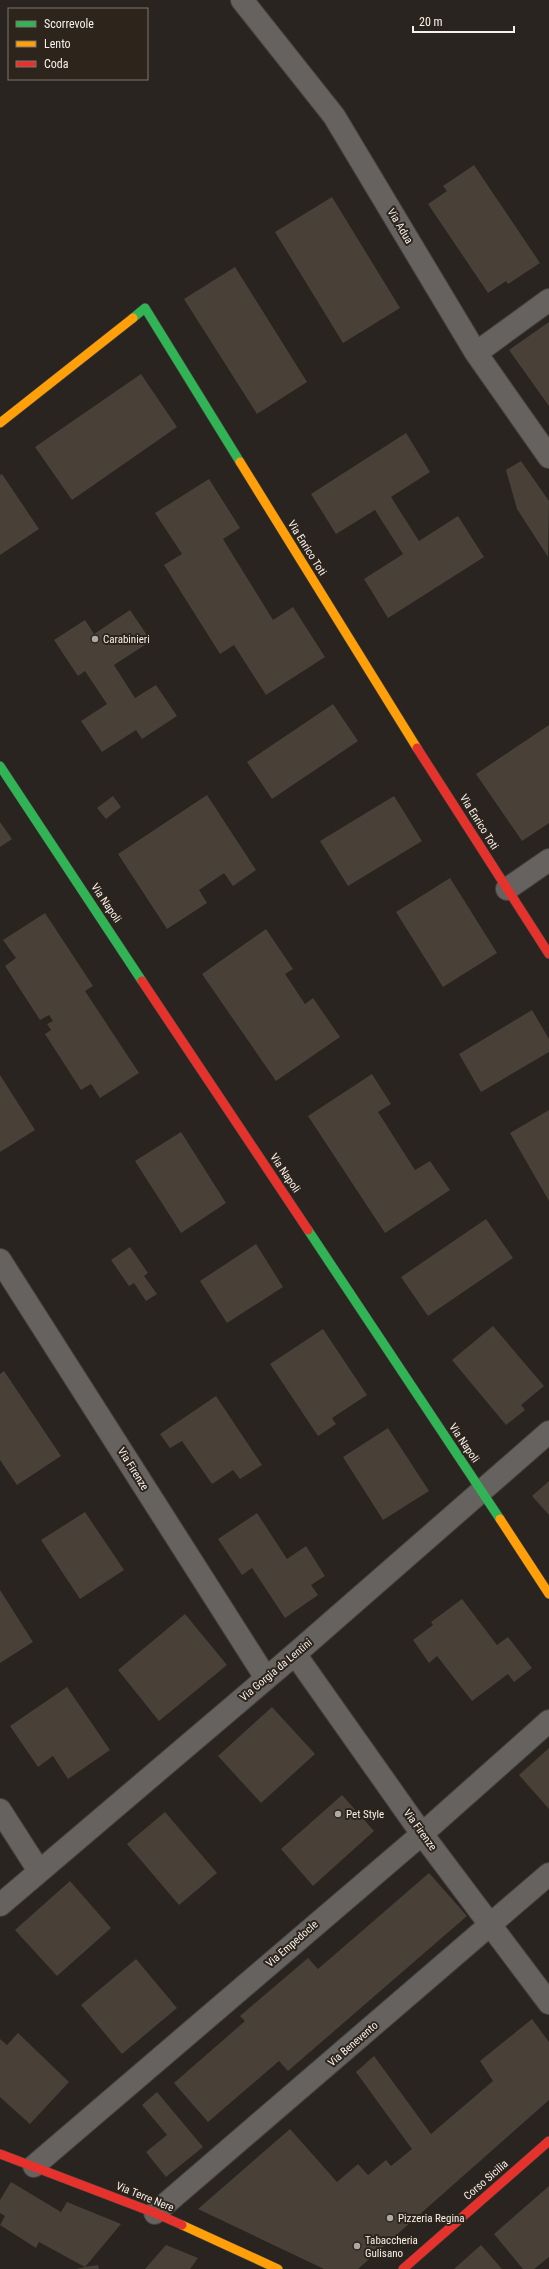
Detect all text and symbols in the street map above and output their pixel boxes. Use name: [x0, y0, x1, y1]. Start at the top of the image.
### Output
legend: [8, 8, 148, 80]
scale bar: [413, 8, 514, 34]
text: 20 m: [419, 15, 443, 29]
text: Scorrevole: [44, 17, 94, 31]
text: Lento: [44, 37, 71, 51]
text: Coda: [44, 57, 69, 71]
street label: Via Adua: [384, 206, 416, 246]
street label: Via Enrico Toti: [285, 518, 329, 578]
place label: Carabinieri: [103, 633, 150, 646]
marker: Carabinieri: [90, 634, 100, 644]
street label: Via Enrico Toti: [457, 792, 501, 852]
street label: Via Napoli: [88, 881, 124, 925]
street label: Via Napoli: [267, 1151, 303, 1195]
street label: Via Napoli: [446, 1421, 482, 1465]
street label: Via Firenze: [115, 1445, 151, 1493]
street label: Via Gorgia da Lentini: [237, 1636, 315, 1704]
street label: Via Firenze: [401, 1807, 439, 1853]
place label: Pet Style: [346, 1808, 384, 1821]
marker: Pet Style: [333, 1809, 343, 1819]
street label: Via Empedocle: [263, 1918, 321, 1970]
street label: Via Benevento: [325, 2018, 381, 2069]
street label: Corso Sicilia: [461, 2157, 511, 2203]
street label: Via Terre Nere: [114, 2179, 176, 2215]
place label: Pizzeria Regina: [398, 2212, 465, 2225]
marker: Pizzeria Regina: [385, 2213, 395, 2223]
place label: Tabaccheria Gulisano: [365, 2234, 418, 2260]
marker: Tabaccheria Gulisano: [352, 2241, 362, 2251]

